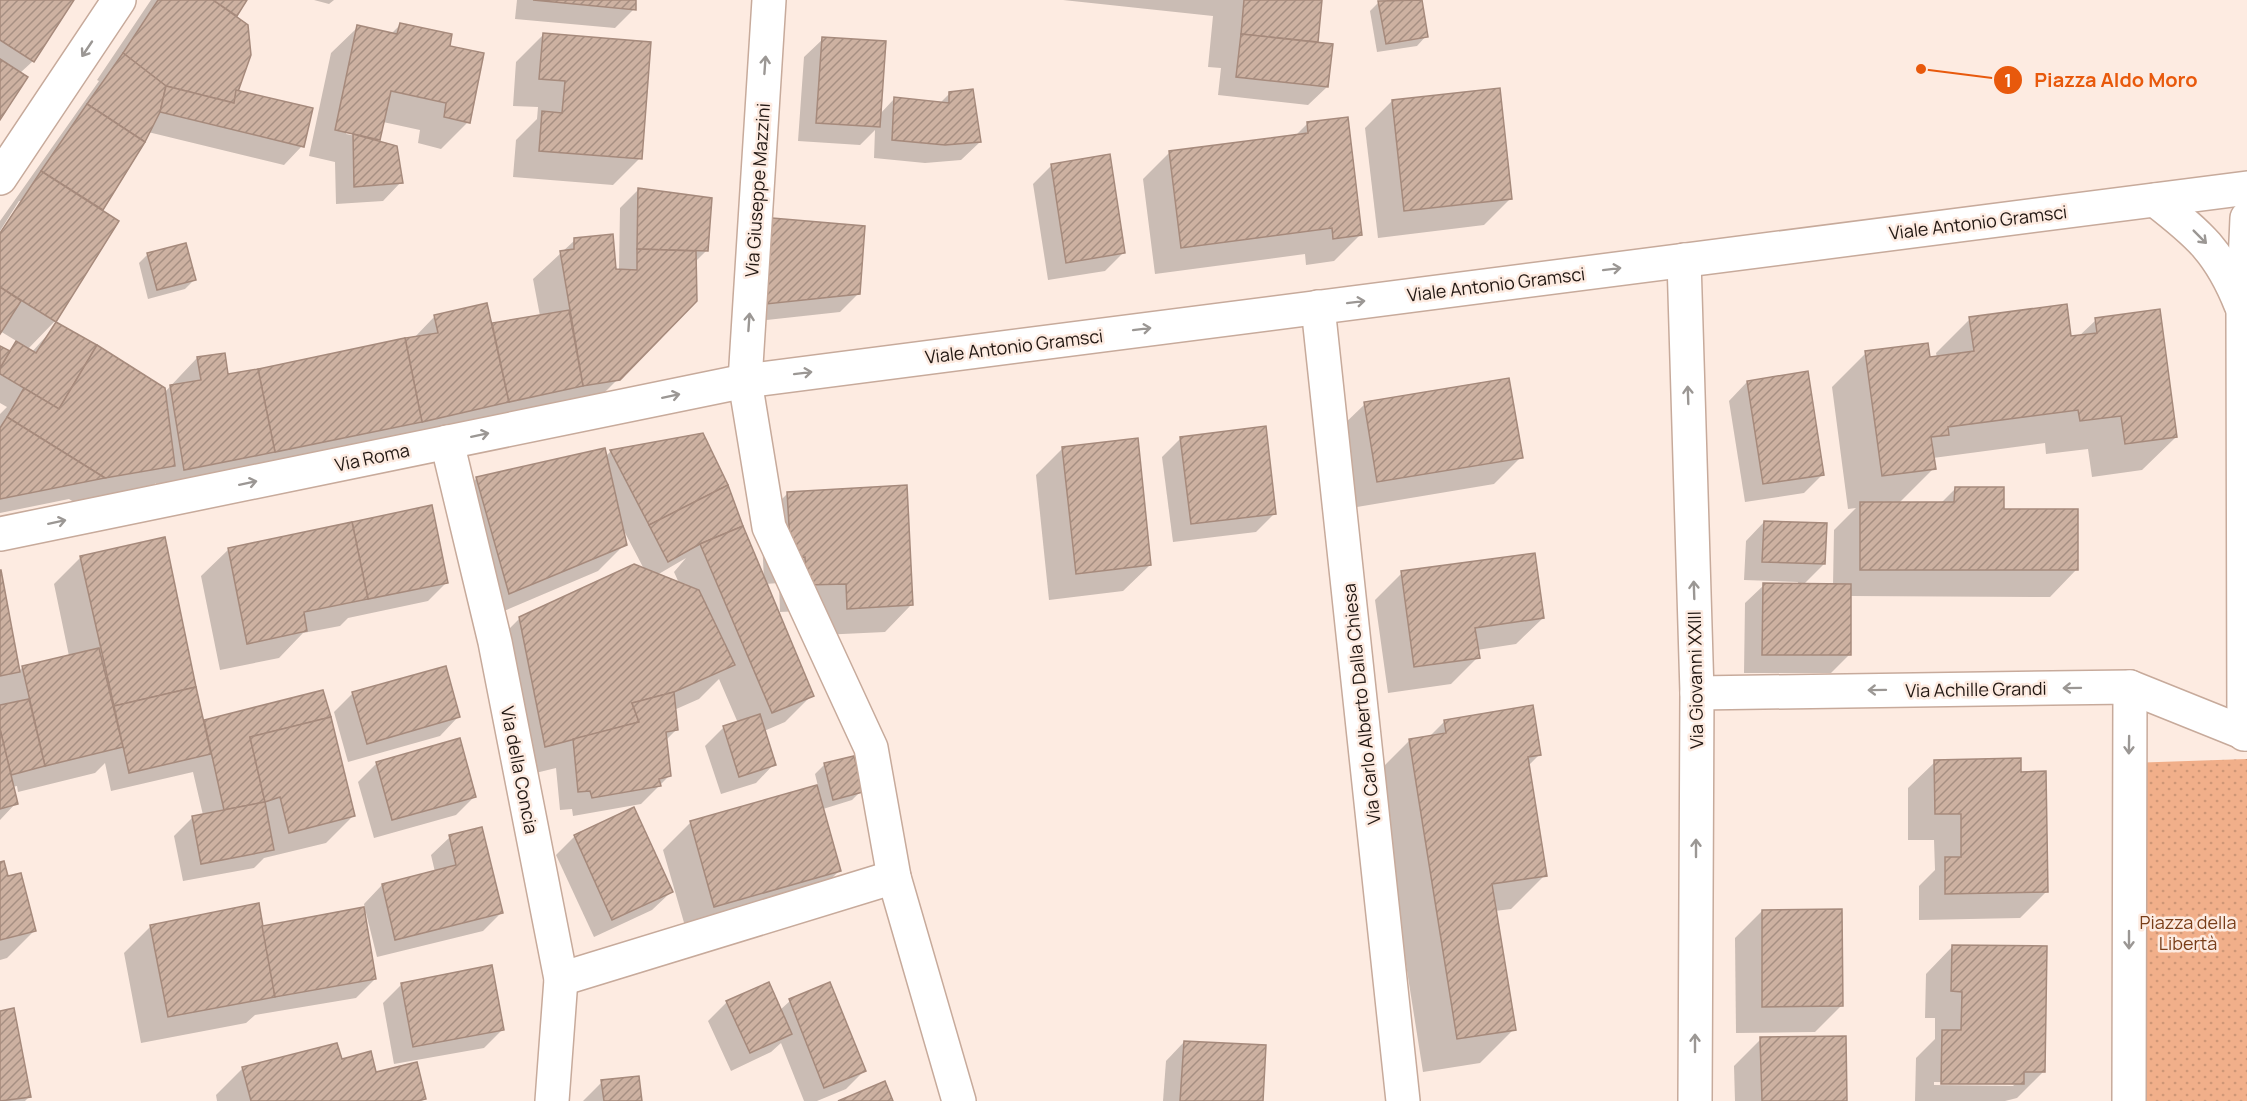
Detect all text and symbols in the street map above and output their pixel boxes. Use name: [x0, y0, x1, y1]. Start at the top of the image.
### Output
one-way arrow: [80, 40, 93, 57]
one-way arrow: [760, 55, 771, 75]
callout: Piazza Aldo Moro: [1993, 61, 2210, 99]
text: Piazza Aldo Moro: [2034, 66, 2198, 93]
text: 1: [2004, 68, 2012, 92]
street label: Via Giuseppe Mazzini: [739, 102, 775, 278]
street label: Viale Antonio Gramsci: [1888, 199, 2068, 245]
one-way arrow: [2192, 229, 2207, 244]
street label: Viale Antonio Gramsci: [1406, 261, 1586, 307]
one-way arrow: [1602, 263, 1622, 274]
one-way arrow: [1346, 296, 1366, 307]
one-way arrow: [743, 313, 754, 333]
street label: Viale Antonio Gramsci: [924, 323, 1104, 369]
one-way arrow: [1132, 324, 1152, 335]
one-way arrow: [793, 367, 812, 378]
one-way arrow: [1682, 385, 1694, 405]
one-way arrow: [662, 389, 681, 401]
one-way arrow: [470, 429, 490, 440]
street label: Via Roma: [333, 437, 411, 477]
one-way arrow: [238, 477, 258, 488]
one-way arrow: [48, 516, 67, 528]
one-way arrow: [1688, 580, 1699, 600]
street label: Via Carlo Alberto Dalla Chiesa: [1336, 582, 1386, 826]
street label: Via Giovanni XXIII: [1682, 611, 1708, 749]
street label: Via Achille Grandi: [1905, 676, 2047, 702]
one-way arrow: [2062, 682, 2082, 693]
one-way arrow: [1867, 684, 1887, 696]
street label: Via della Concia: [496, 704, 544, 836]
one-way arrow: [2123, 735, 2135, 755]
one-way arrow: [1690, 838, 1702, 858]
park label: Piazza della Libertà: [2140, 910, 2236, 955]
one-way arrow: [2123, 930, 2135, 950]
one-way arrow: [1689, 1033, 1701, 1053]

